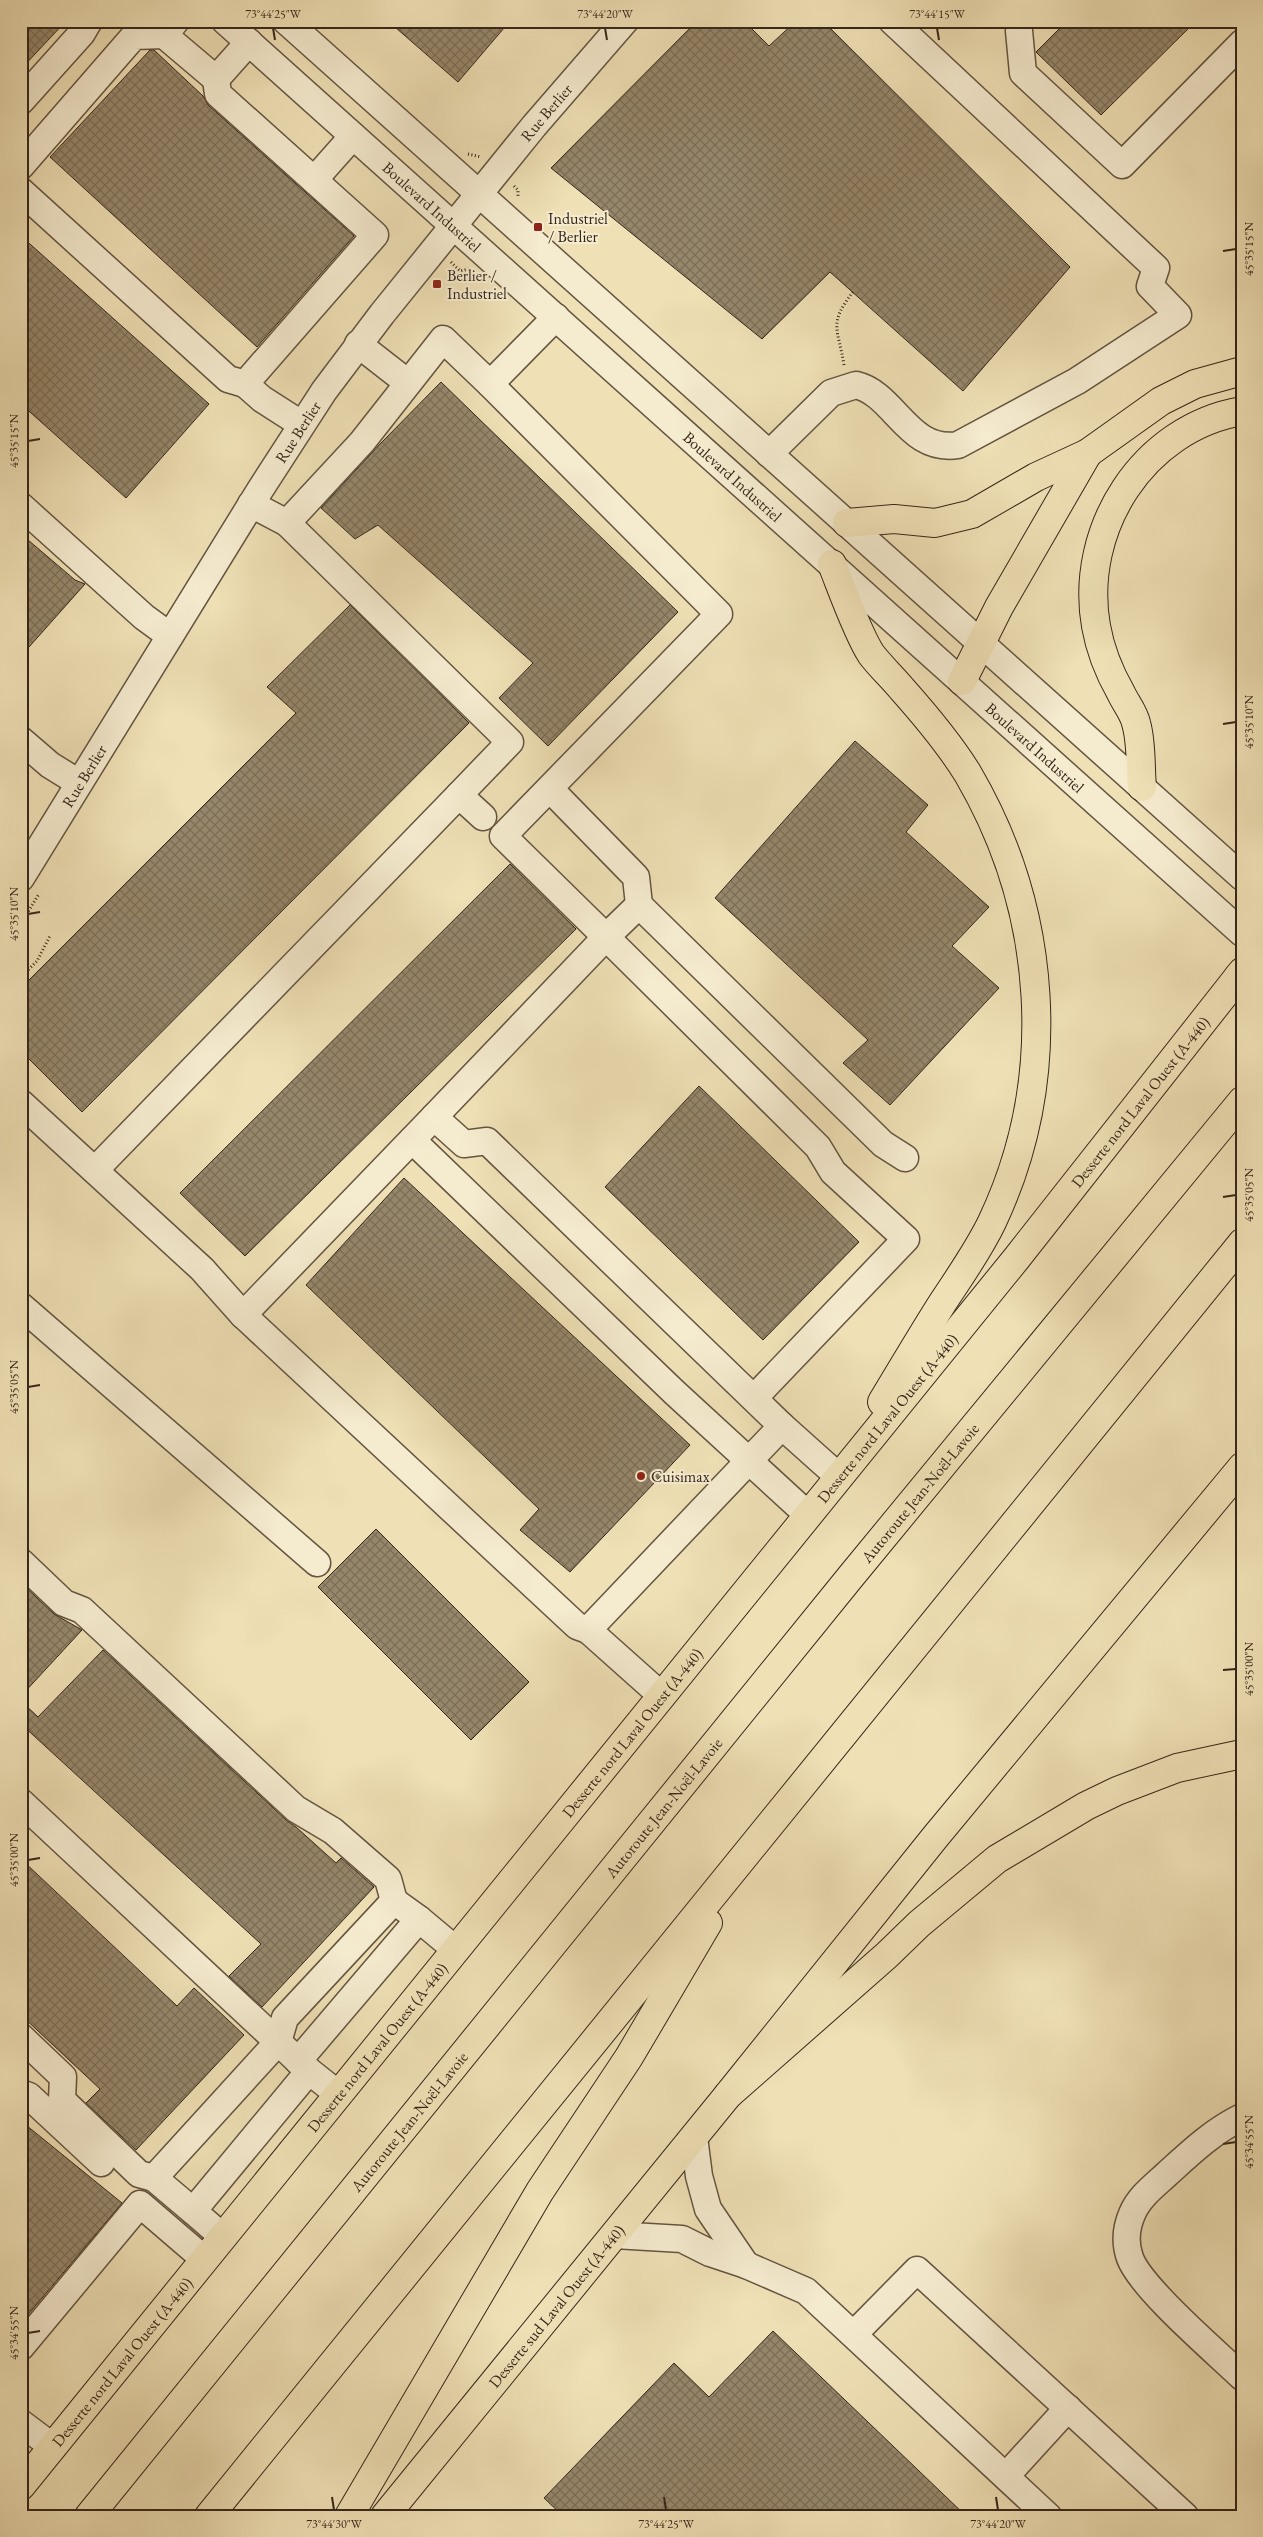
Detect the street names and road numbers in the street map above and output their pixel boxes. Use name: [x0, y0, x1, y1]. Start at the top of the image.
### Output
street label: Rue Berlier: [516, 79, 578, 146]
street label: Boulevard Industriel: [378, 157, 486, 257]
street label: Rue Berlier: [270, 397, 326, 467]
street label: Boulevard Industriel: [679, 427, 786, 527]
street label: Boulevard Industriel: [981, 698, 1089, 798]
street label: Rue Berlier: [57, 740, 112, 811]
street label: Desserte nord Laval Ouest (A-440): [1066, 1012, 1214, 1192]
street label: Desserte nord Laval Ouest (A-440): [812, 1329, 962, 1507]
street label: Autoroute Jean-Noël-Lavoie: [856, 1419, 984, 1568]
street label: Desserte nord Laval Ouest (A-440): [557, 1644, 707, 1822]
street label: Autoroute Jean-Noël-Lavoie: [600, 1733, 727, 1883]
street label: Desserte nord Laval Ouest (A-440): [302, 1958, 452, 2137]
street label: Autoroute Jean-Noël-Lavoie: [345, 2047, 473, 2197]
street label: Desserte sud Laval Ouest (A-440): [484, 2220, 629, 2392]
street label: Desserte nord Laval Ouest (A-440): [47, 2273, 197, 2451]

